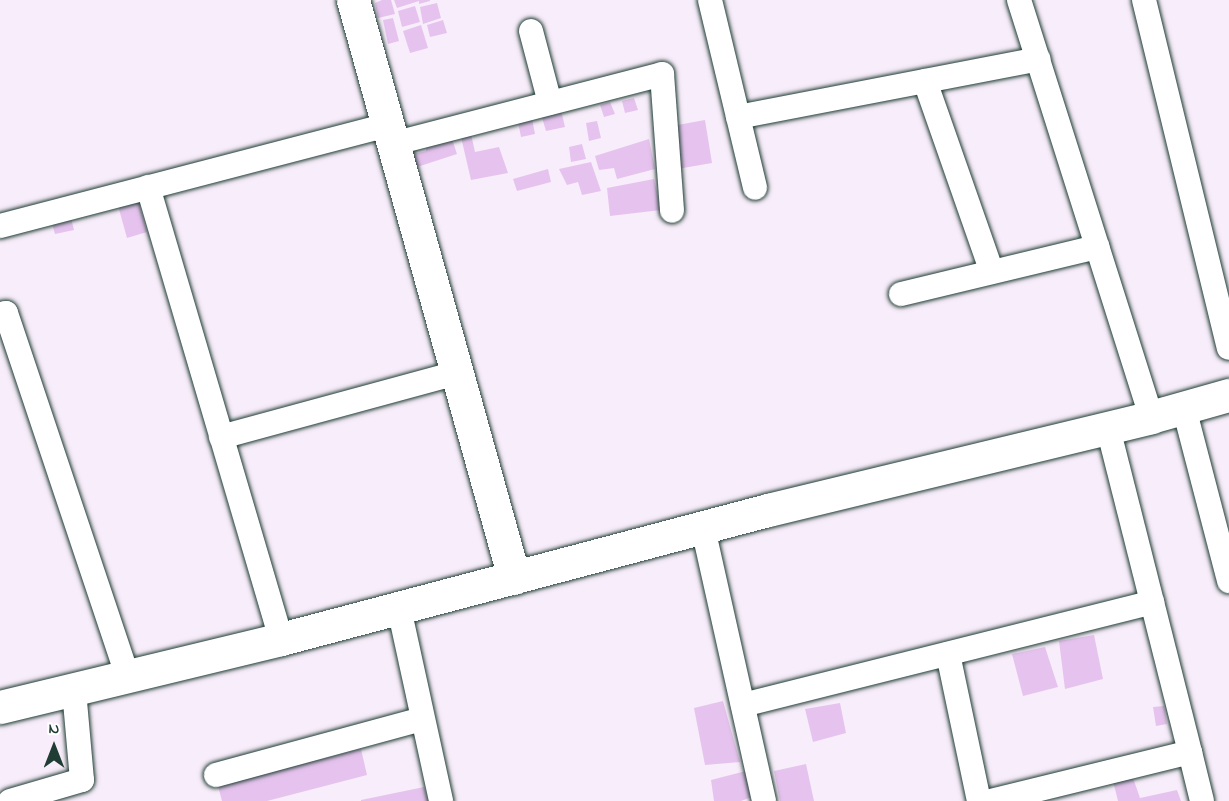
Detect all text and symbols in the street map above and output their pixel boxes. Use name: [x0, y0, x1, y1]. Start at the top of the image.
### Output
north arrow: [24, 717, 84, 777]
text: N: [49, 717, 59, 741]

